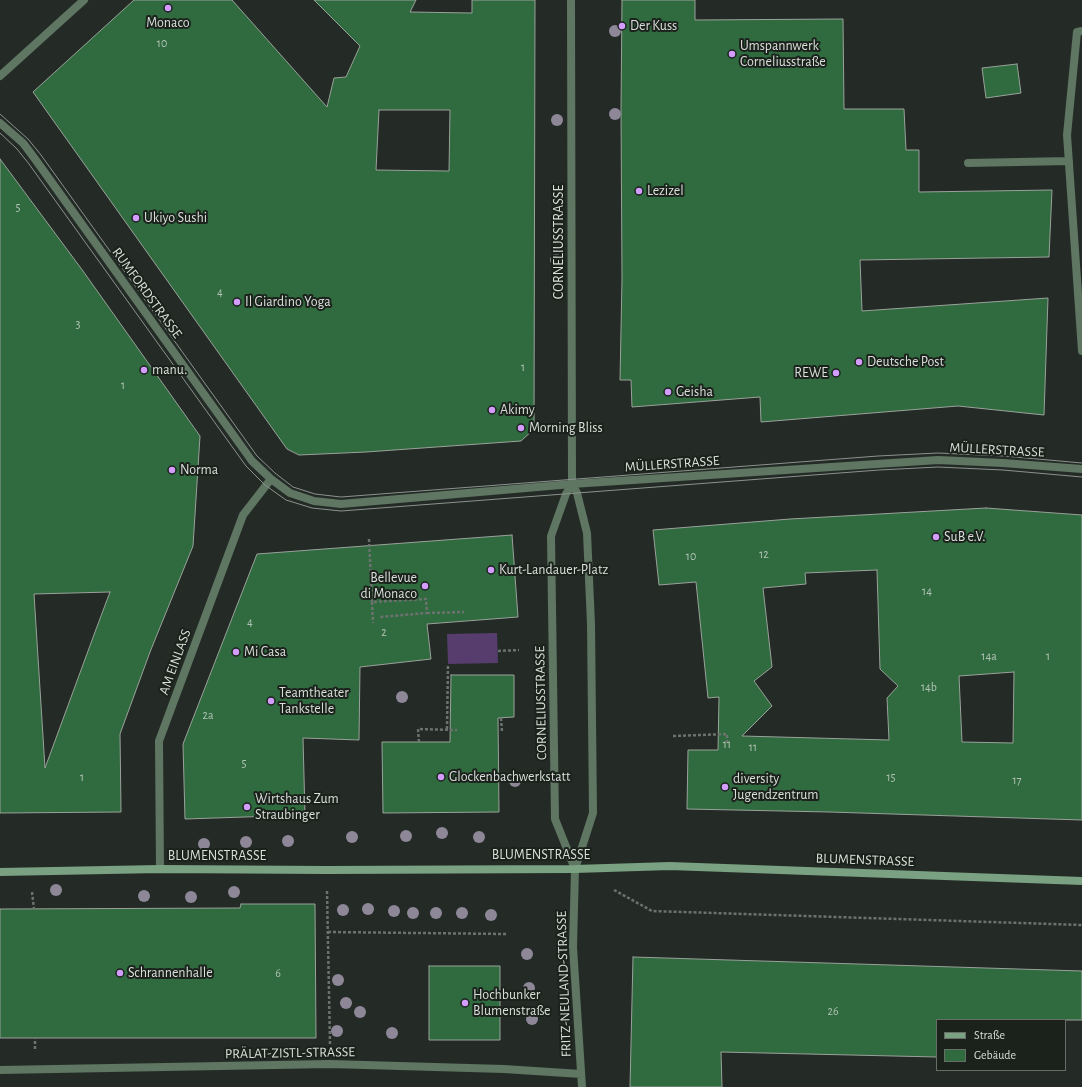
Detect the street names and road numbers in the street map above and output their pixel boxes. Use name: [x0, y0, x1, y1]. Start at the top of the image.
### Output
street label: CORNELIUSSTRASSE: [551, 185, 567, 299]
street label: RUMFORDSTRASSE: [108, 244, 186, 342]
street label: MÜLLERSTRASSE: [949, 439, 1045, 461]
street label: MÜLLERSTRASSE: [624, 452, 720, 476]
street label: AM EINLASS: [155, 627, 195, 697]
street label: CORNELIUSSTRASSE: [532, 646, 550, 760]
street label: BLUMENSTRASSE: [492, 847, 590, 863]
street label: BLUMENSTRASSE: [168, 848, 266, 864]
street label: BLUMENSTRASSE: [815, 850, 915, 870]
street label: FRITZ-NEULAND-STRASSE: [553, 911, 575, 1057]
street label: PRÄLAT-ZISTL-STRASSE: [225, 1043, 355, 1063]

